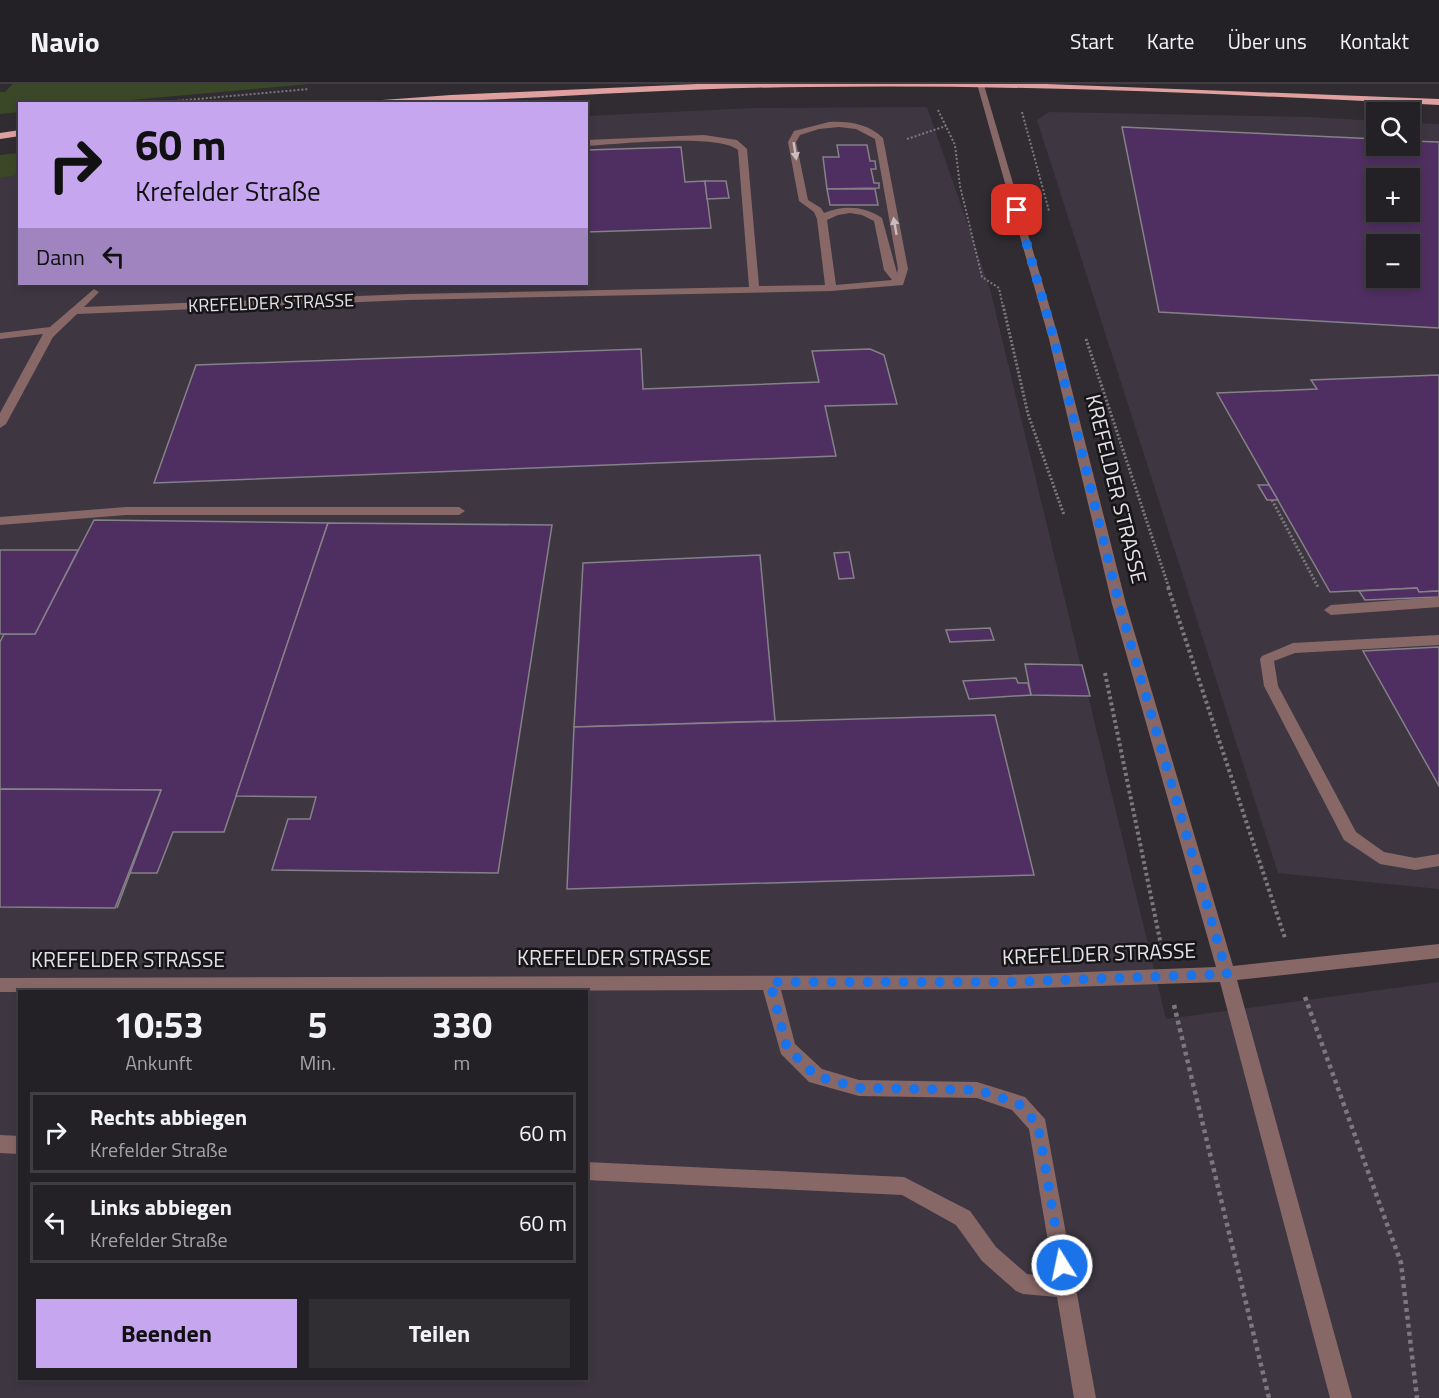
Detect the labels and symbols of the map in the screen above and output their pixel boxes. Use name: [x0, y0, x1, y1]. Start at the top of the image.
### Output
one-way arrow: [790, 142, 799, 161]
pin: [991, 184, 1042, 235]
one-way arrow: [890, 216, 899, 235]
street label: KREFELDER STRASSE: [187, 286, 355, 319]
street label: KREFELDER STRASSE: [1078, 391, 1156, 587]
street label: KREFELDER STRASSE: [1002, 934, 1196, 972]
street label: KREFELDER STRASSE: [517, 941, 711, 973]
street label: KREFELDER STRASSE: [31, 943, 225, 975]
position arrow: [1030, 1233, 1094, 1297]

